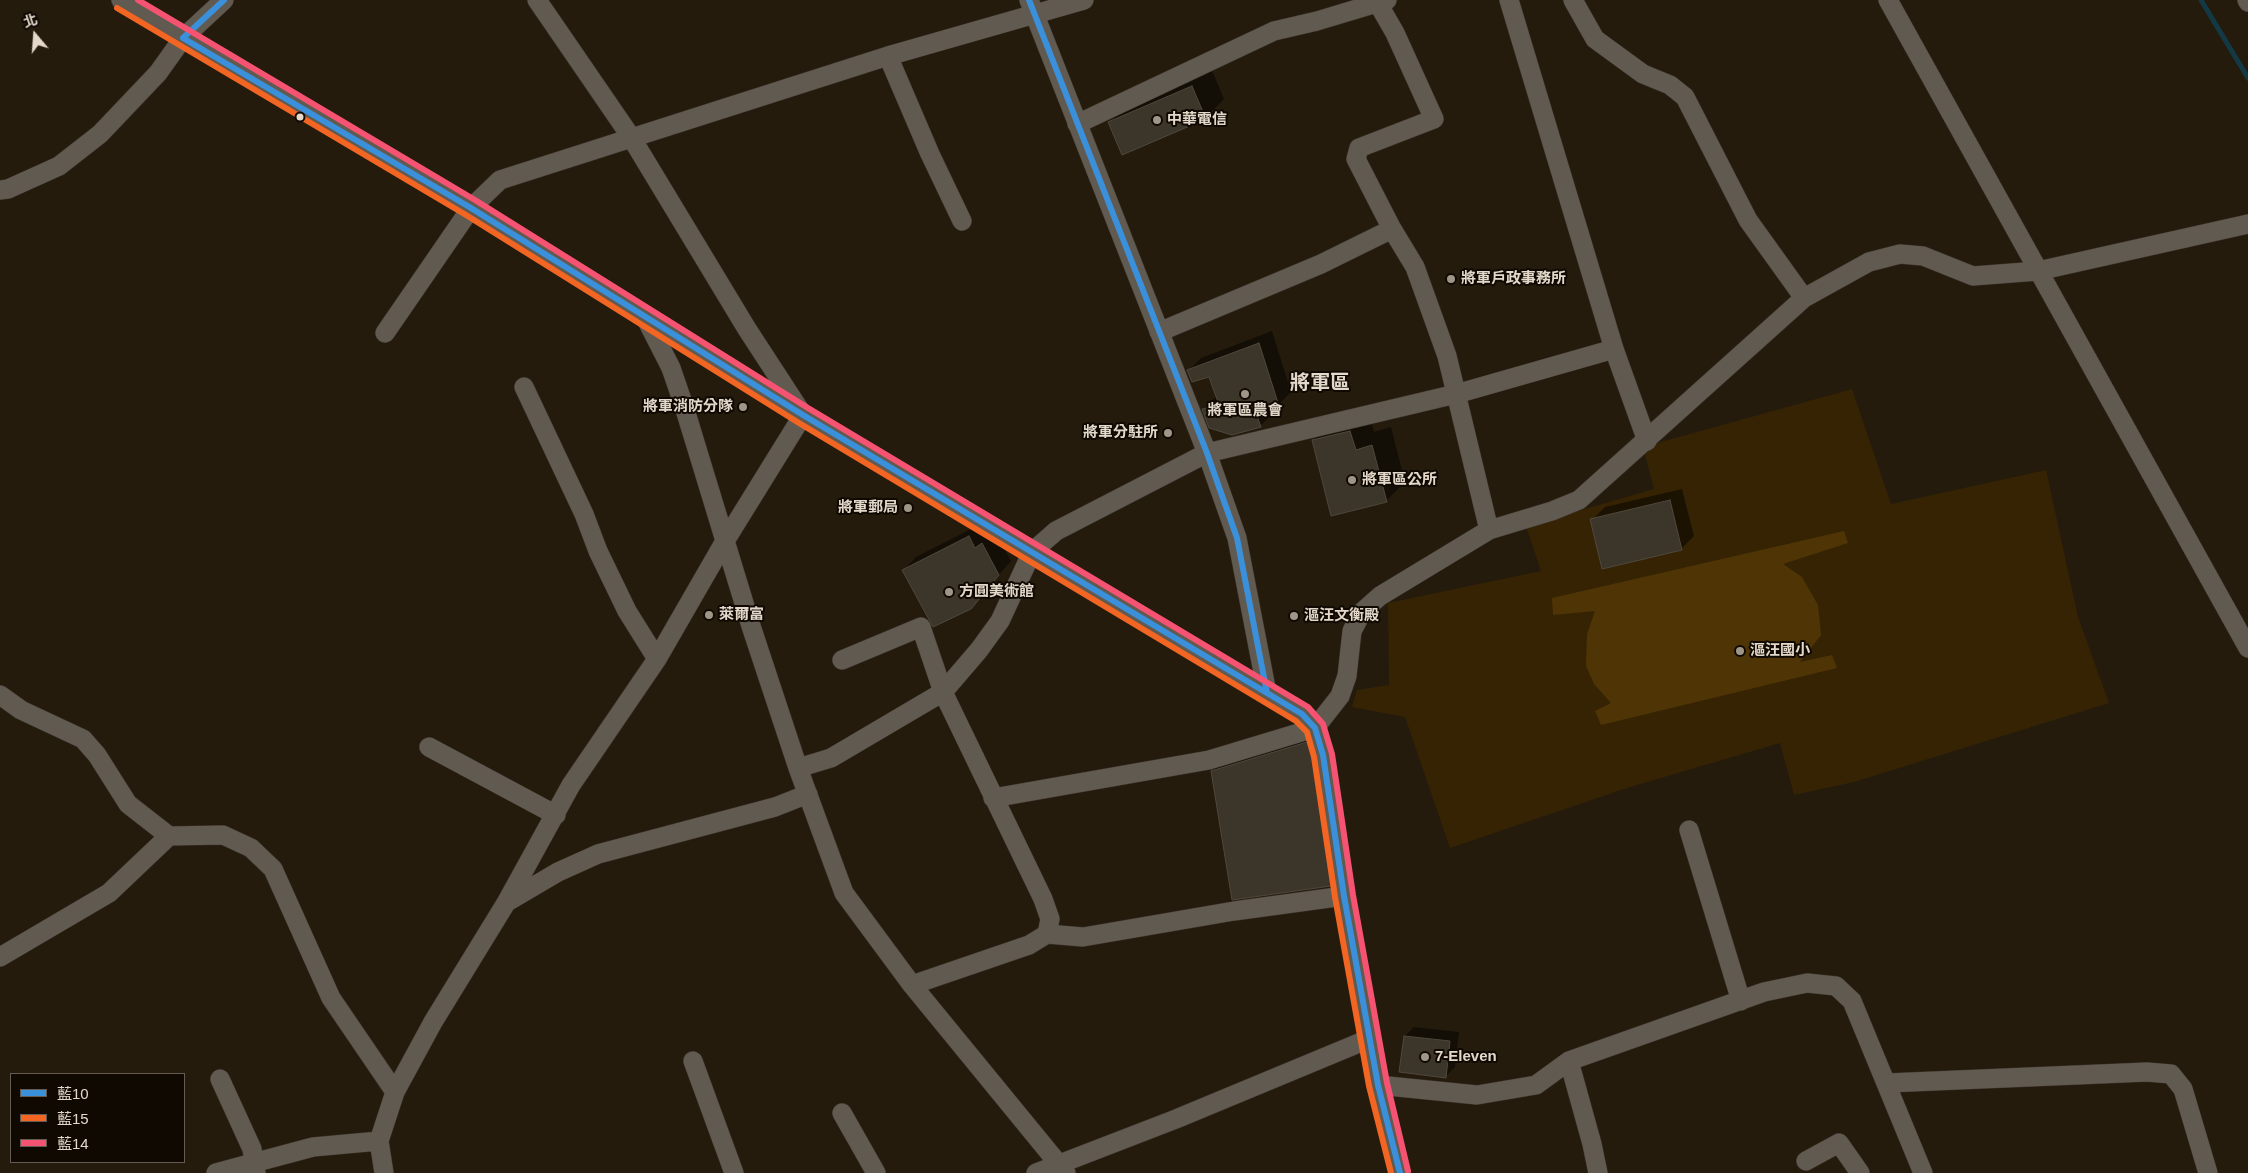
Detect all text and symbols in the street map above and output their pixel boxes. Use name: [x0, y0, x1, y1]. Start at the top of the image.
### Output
north arrow: [10, 10, 60, 60]
text: 北: [21, 11, 39, 31]
place label: 中華電信: [1167, 111, 1227, 129]
unlabelled marker: [295, 112, 305, 122]
marker: 中華電信: [1151, 114, 1163, 126]
place label: 將軍戶政事務所: [1461, 270, 1566, 288]
marker: 將軍戶政事務所: [1445, 273, 1457, 285]
district label: 將軍區: [1290, 371, 1350, 395]
marker: 將軍區農會: [1239, 388, 1251, 400]
place label: 將軍消防分隊: [643, 398, 733, 416]
marker: 將軍消防分隊: [737, 401, 749, 413]
place label: 將軍區農會: [1208, 402, 1282, 420]
place label: 將軍分駐所: [1083, 424, 1158, 442]
marker: 將軍分駐所: [1162, 427, 1174, 439]
place label: 將軍區公所: [1362, 471, 1437, 489]
marker: 將軍區公所: [1346, 474, 1358, 486]
place label: 將軍郵局: [838, 499, 898, 517]
marker: 將軍郵局: [902, 502, 914, 514]
place label: 方圓美術館: [959, 583, 1034, 601]
marker: 方圓美術館: [943, 586, 955, 598]
place label: 萊爾富: [719, 606, 764, 624]
place label: 漚汪文衡殿: [1304, 607, 1379, 625]
marker: 萊爾富: [703, 609, 715, 621]
marker: 漚汪文衡殿: [1288, 610, 1300, 622]
place label: 漚汪國小: [1750, 642, 1810, 660]
marker: 漚汪國小: [1734, 645, 1746, 657]
place label: 7-Eleven: [1435, 1048, 1497, 1066]
marker: 7-Eleven: [1419, 1051, 1431, 1063]
legend: [10, 1073, 185, 1163]
text: 藍10: [57, 1085, 89, 1102]
text: 藍15: [57, 1110, 89, 1127]
text: 藍14: [57, 1135, 89, 1152]

